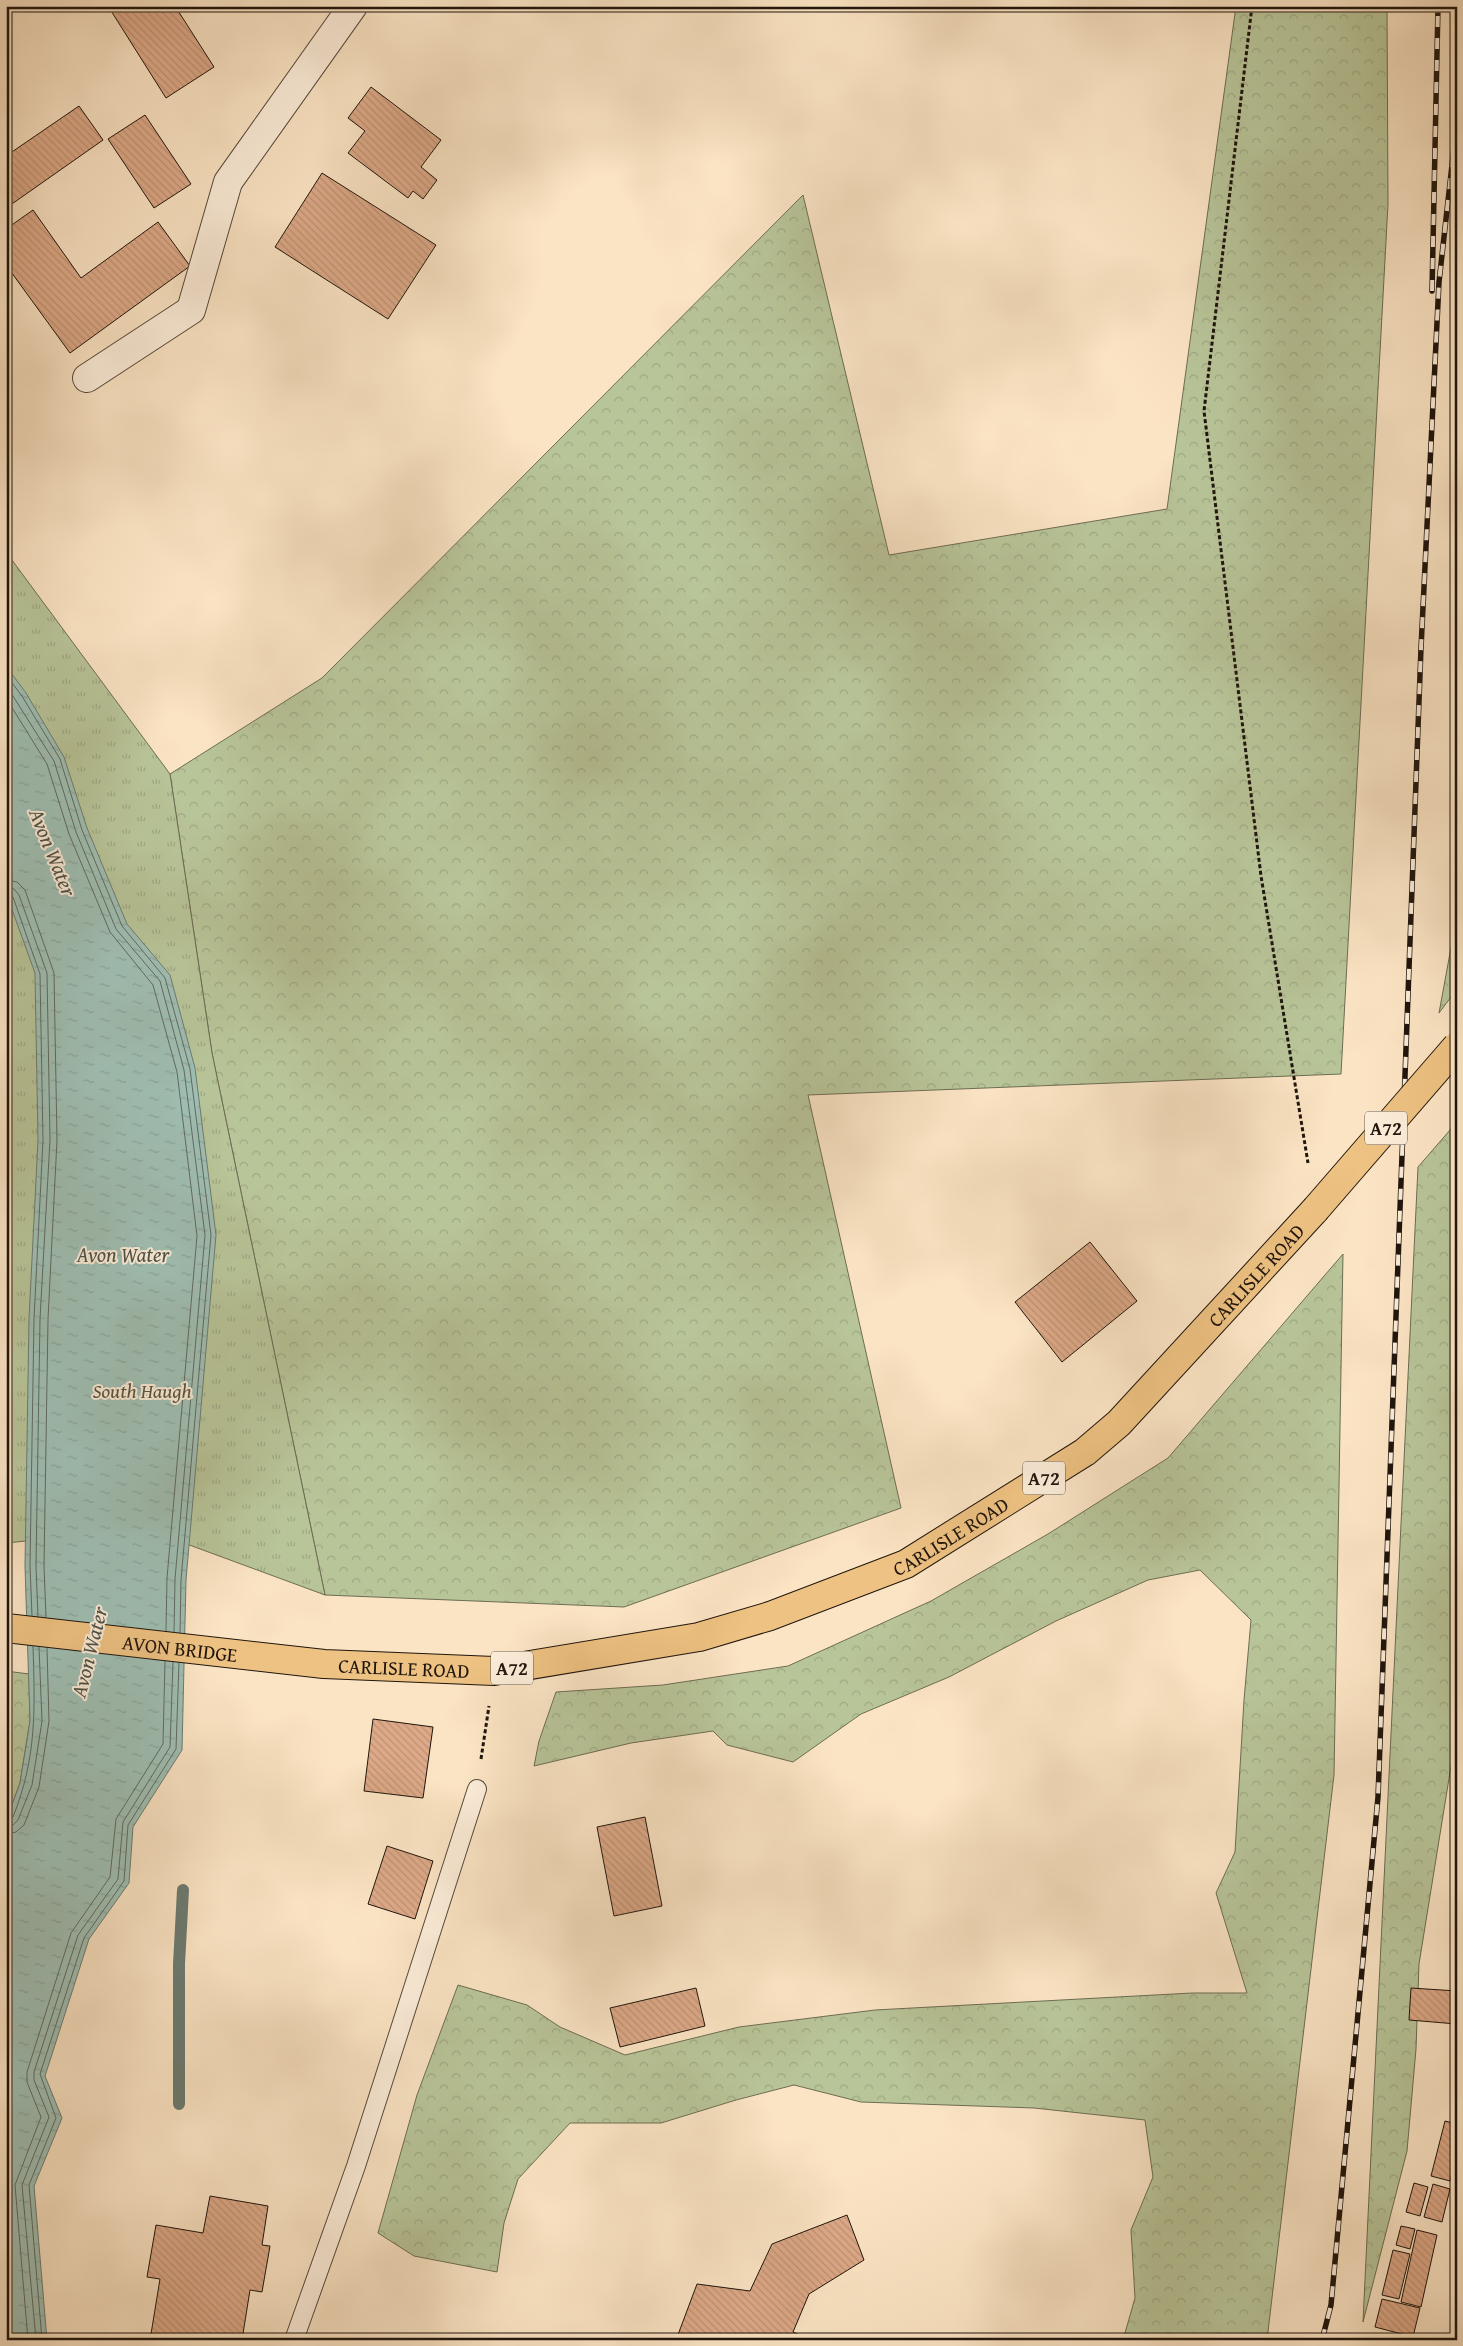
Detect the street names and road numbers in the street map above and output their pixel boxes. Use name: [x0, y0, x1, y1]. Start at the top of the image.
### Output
road number: A72: [1365, 1112, 1407, 1144]
street label: CARLISLE ROAD: [1200, 1217, 1311, 1333]
road number: A72: [1023, 1462, 1065, 1495]
street label: CARLISLE ROAD: [888, 1489, 1014, 1582]
street label: AVON BRIDGE: [121, 1627, 239, 1669]
street label: CARLISLE ROAD: [338, 1650, 470, 1684]
road number: A72: [491, 1652, 533, 1685]

